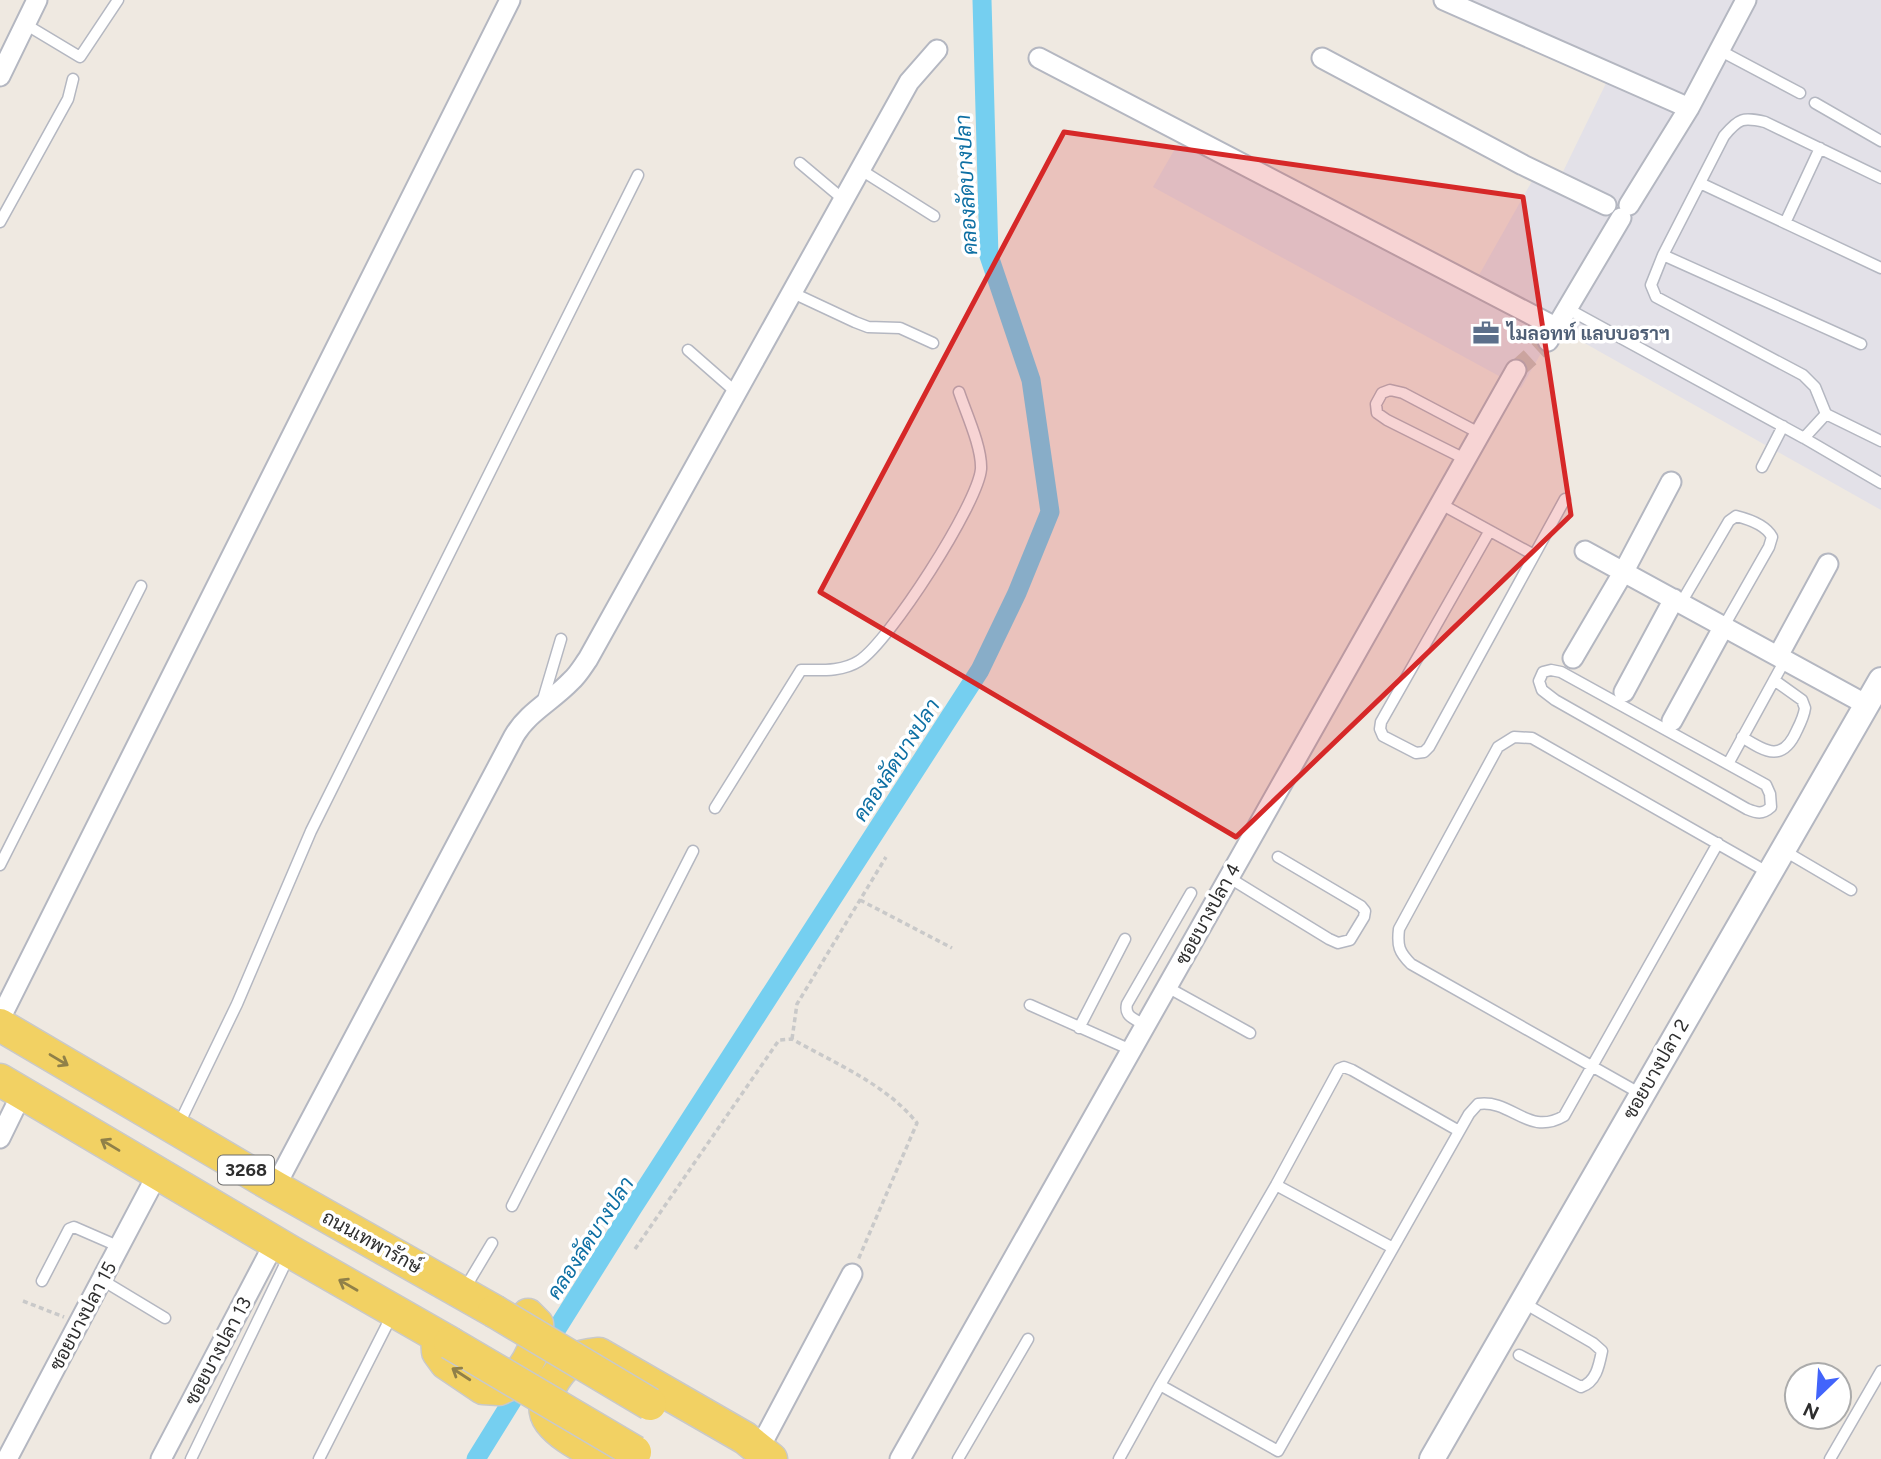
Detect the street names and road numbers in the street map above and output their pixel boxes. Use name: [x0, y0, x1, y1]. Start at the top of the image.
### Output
street label: ซอยบางปลา 4: [1171, 859, 1246, 969]
street label: ซอยบางปลา 2: [1618, 1015, 1694, 1123]
road number: 3268: [218, 1156, 274, 1184]
street label: ถนนเทพารักษ์: [319, 1205, 427, 1279]
street label: ซอยบางปลา 15: [45, 1258, 121, 1374]
street label: ซอยบางปลา 13: [180, 1293, 256, 1409]

